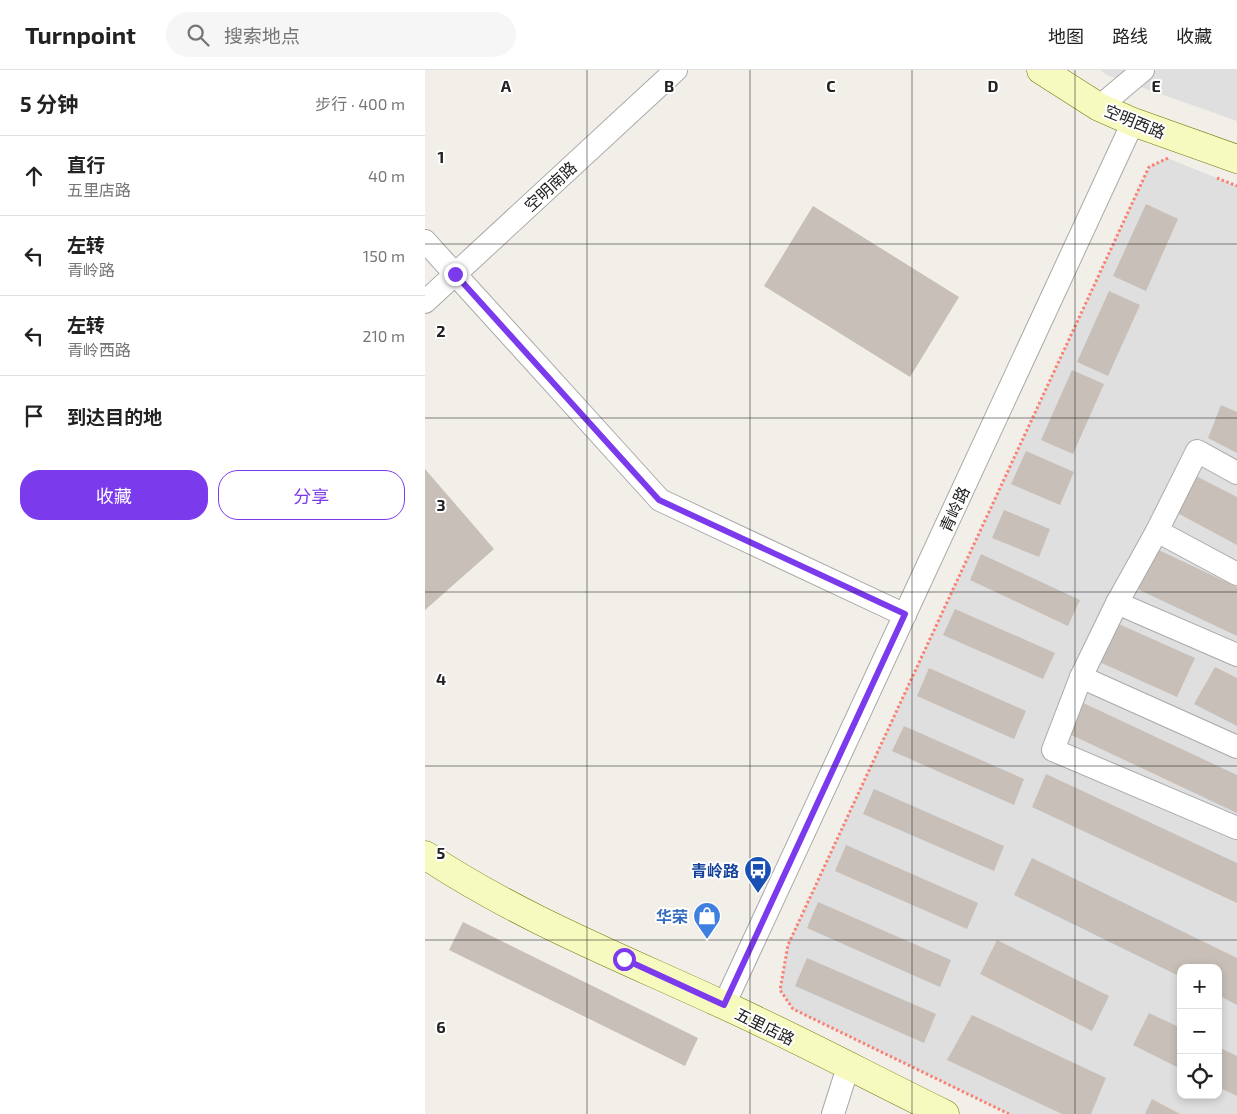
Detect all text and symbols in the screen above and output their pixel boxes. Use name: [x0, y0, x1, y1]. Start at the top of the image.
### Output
search box: [166, 12, 516, 57]
text: Turnpoint: [25, 20, 136, 49]
icon: search: [184, 21, 212, 49]
text: 搜索地点: [224, 24, 300, 47]
text: 地图: [1048, 25, 1084, 47]
text: 路线: [1112, 25, 1148, 47]
text: 收藏: [1176, 25, 1212, 47]
text: A: [501, 76, 512, 95]
text: B: [664, 76, 674, 95]
text: C: [826, 76, 836, 95]
text: D: [988, 76, 999, 95]
text: E: [1151, 76, 1161, 95]
text: 5 分钟: [20, 91, 78, 116]
text: 步行 · 400 m: [315, 94, 405, 113]
street label: 空明西路: [1102, 100, 1168, 142]
text: 1: [438, 147, 444, 166]
text: 直行: [67, 153, 105, 176]
street label: 空明南路: [520, 157, 580, 215]
icon: ahead: [20, 162, 48, 190]
text: 40 m: [368, 166, 405, 185]
text: 五里店路: [67, 180, 131, 199]
text: 左转: [67, 233, 105, 256]
icon: left: [20, 242, 48, 270]
text: 150 m: [363, 246, 405, 265]
text: 青岭路: [67, 260, 115, 279]
route end: [444, 263, 467, 286]
text: 左转: [67, 313, 105, 336]
text: 2: [436, 321, 446, 340]
icon: left: [20, 322, 48, 350]
text: 210 m: [362, 326, 405, 345]
text: 青岭西路: [67, 340, 131, 359]
icon: arrive: [20, 402, 48, 430]
text: 到达目的地: [67, 405, 162, 428]
button: 收藏: [20, 470, 208, 520]
button: 分享: [218, 470, 405, 520]
street label: 青岭路: [935, 483, 973, 535]
text: 3: [436, 495, 446, 514]
text: 4: [436, 669, 446, 688]
text: 5: [437, 843, 446, 862]
bus stop icon: 青岭路: [743, 855, 773, 894]
place label: 青岭路: [691, 861, 739, 880]
shop icon: 华荣: [692, 901, 722, 940]
place label: 华荣: [656, 907, 688, 926]
route start: [613, 948, 636, 971]
map controls: [1177, 964, 1222, 1099]
button: +: [1177, 964, 1222, 1009]
street label: 五里店路: [732, 1003, 798, 1049]
button: −: [1177, 1009, 1222, 1054]
text: 6: [436, 1017, 446, 1036]
button: locate: [1177, 1054, 1222, 1099]

